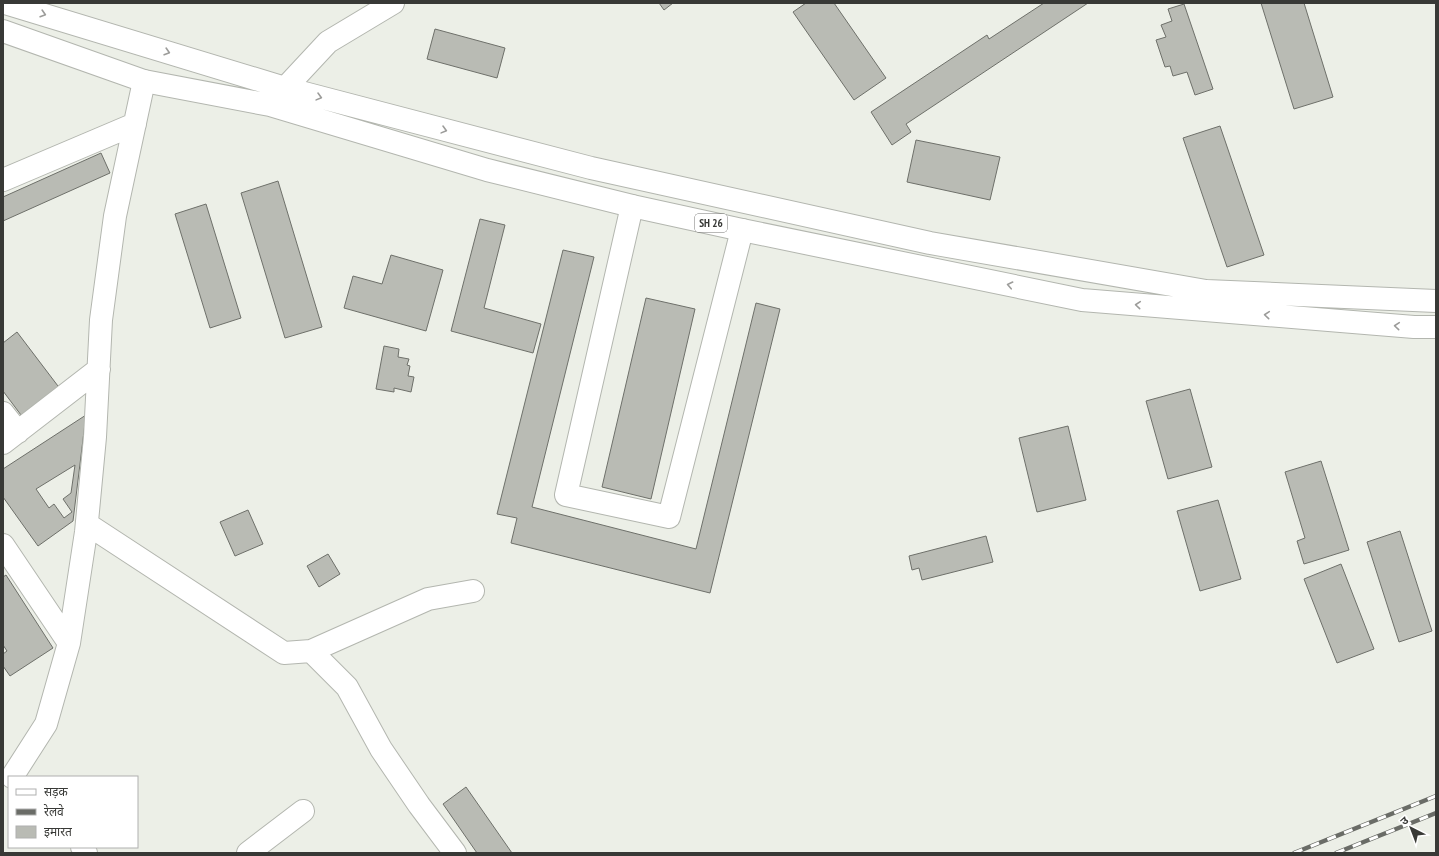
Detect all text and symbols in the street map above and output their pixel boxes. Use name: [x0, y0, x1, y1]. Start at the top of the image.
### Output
one-way arrow: [39, 9, 46, 18]
one-way arrow: [163, 47, 170, 56]
one-way arrow: [315, 92, 322, 101]
one-way arrow: [441, 125, 448, 133]
road number: SH 26: [695, 214, 727, 232]
one-way arrow: [1006, 282, 1013, 290]
one-way arrow: [1135, 301, 1141, 310]
one-way arrow: [1264, 311, 1270, 320]
one-way arrow: [1394, 321, 1400, 330]
legend: [8, 776, 138, 848]
text: सड़क: [44, 784, 69, 799]
text: रेलवे: [44, 804, 64, 819]
north arrow: [1391, 808, 1431, 848]
text: उ: [1397, 813, 1412, 828]
text: इमारत: [44, 824, 73, 839]

